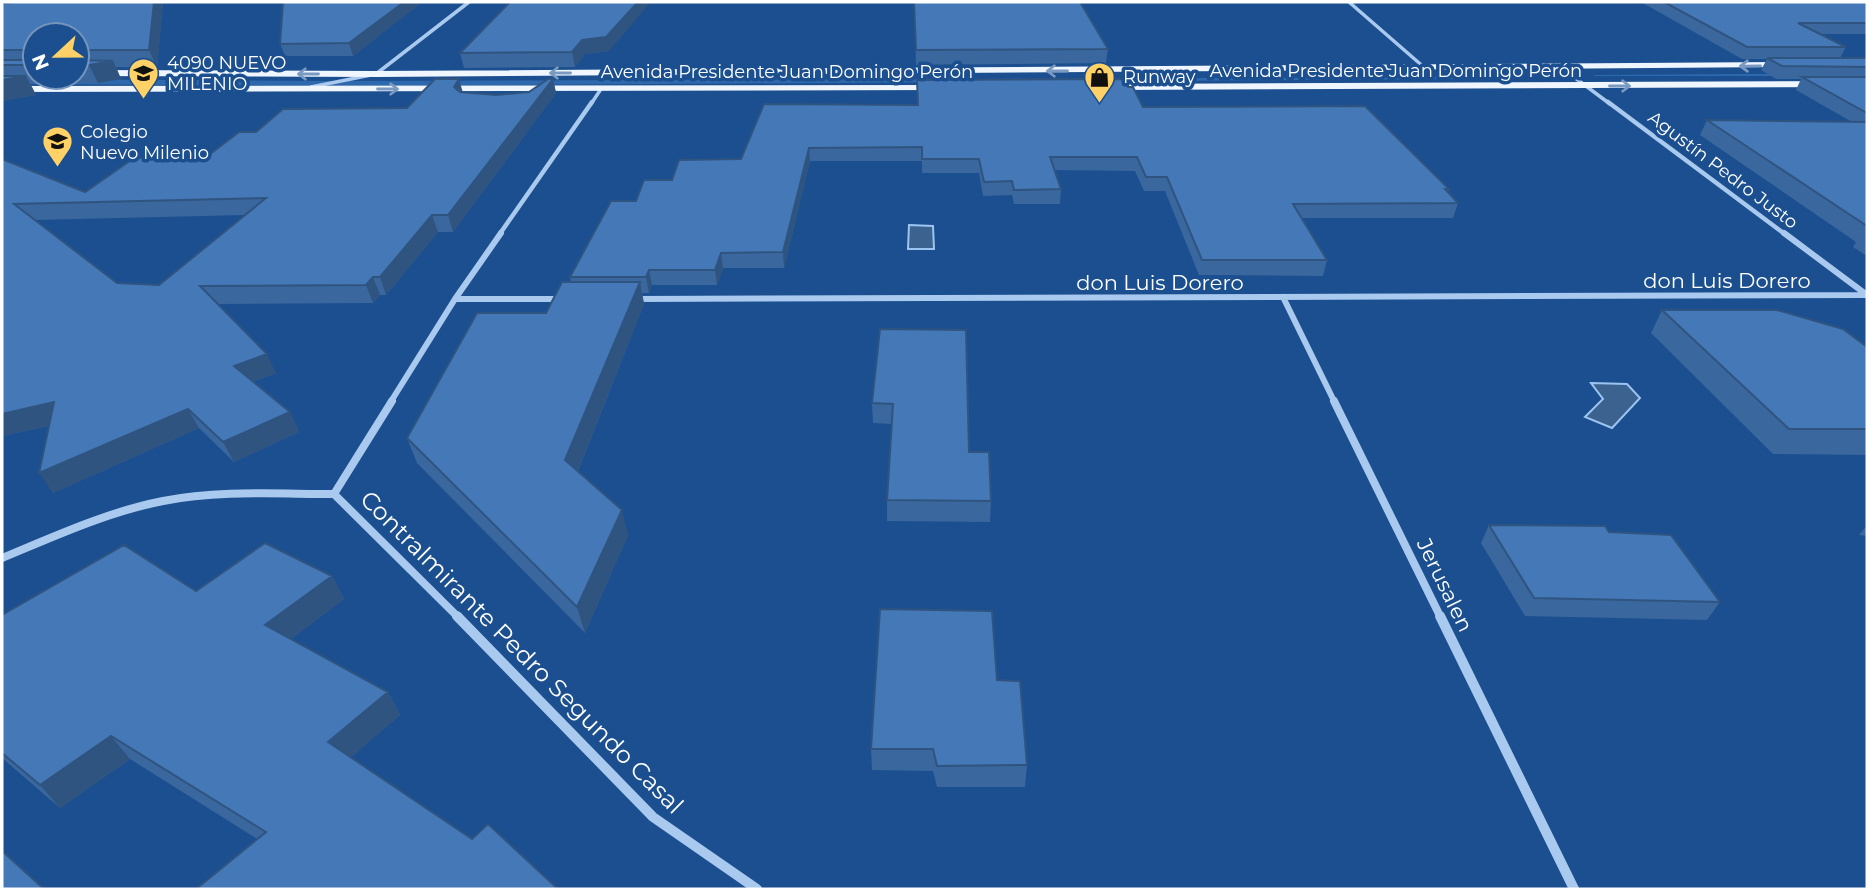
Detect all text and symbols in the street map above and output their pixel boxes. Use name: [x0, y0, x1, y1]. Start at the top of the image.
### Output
north arrow: [21, 21, 91, 91]
text: N: [27, 51, 54, 74]
place label: 4090 NUEVO MILENIO: [167, 52, 286, 95]
school or university icon: 4090 NUEVO MILENIO: [127, 56, 161, 100]
one-way arrow: [1739, 59, 1762, 72]
shop icon: Runway: [1083, 60, 1117, 104]
street label: Avenida Presidente Juan Domingo Perón: [1210, 60, 1582, 82]
street label: Avenida Presidente Juan Domingo Perón: [601, 61, 973, 83]
one-way arrow: [1046, 64, 1069, 78]
place label: Runway: [1123, 66, 1196, 88]
one-way arrow: [297, 67, 320, 81]
one-way arrow: [549, 67, 572, 80]
one-way arrow: [1609, 79, 1632, 92]
one-way arrow: [377, 82, 400, 96]
street label: Agustín Pedro Justo: [1644, 106, 1802, 234]
place label: Colegio Nuevo Milenio: [80, 121, 209, 164]
school or university icon: Colegio Nuevo Milenio: [40, 125, 74, 169]
street label: don Luis Dorero: [1643, 268, 1811, 293]
street label: don Luis Dorero: [1076, 270, 1244, 295]
street label: Contralmirante Pedro Segundo Casal: [354, 484, 690, 820]
street label: Jerusalen: [1411, 533, 1478, 636]

